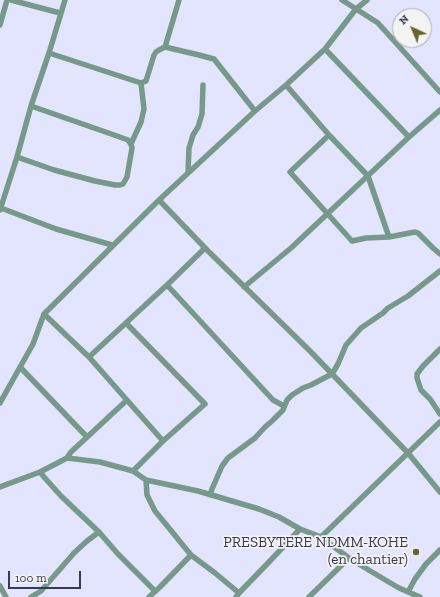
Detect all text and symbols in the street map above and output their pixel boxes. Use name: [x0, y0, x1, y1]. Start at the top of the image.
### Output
north arrow: [392, 8, 432, 48]
text: N: [396, 12, 412, 27]
place label: PRESBYTERE NDMM-KOHE (en chantier): [223, 534, 408, 569]
marker: PRESBYTERE NDMM-KOHE (en chantier): [411, 547, 421, 557]
scale bar: [10, 563, 83, 589]
text: 100 m: [15, 571, 47, 585]

